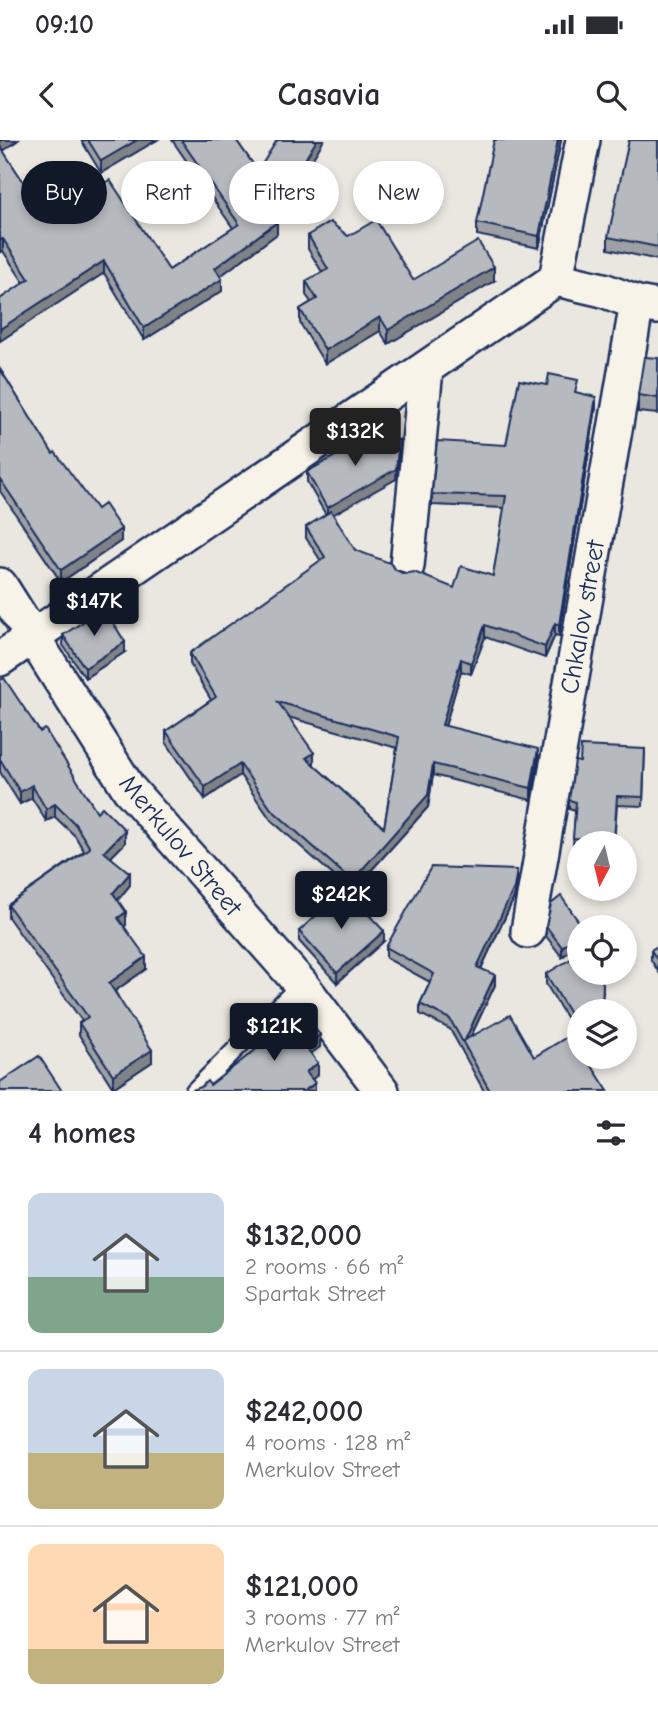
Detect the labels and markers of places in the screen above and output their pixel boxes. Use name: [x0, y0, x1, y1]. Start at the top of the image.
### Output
pin: $132K: [306, 408, 404, 468]
pin: $147K: [45, 578, 143, 638]
pin: $242K: [292, 872, 390, 931]
pin: $121K: [225, 1004, 323, 1063]

